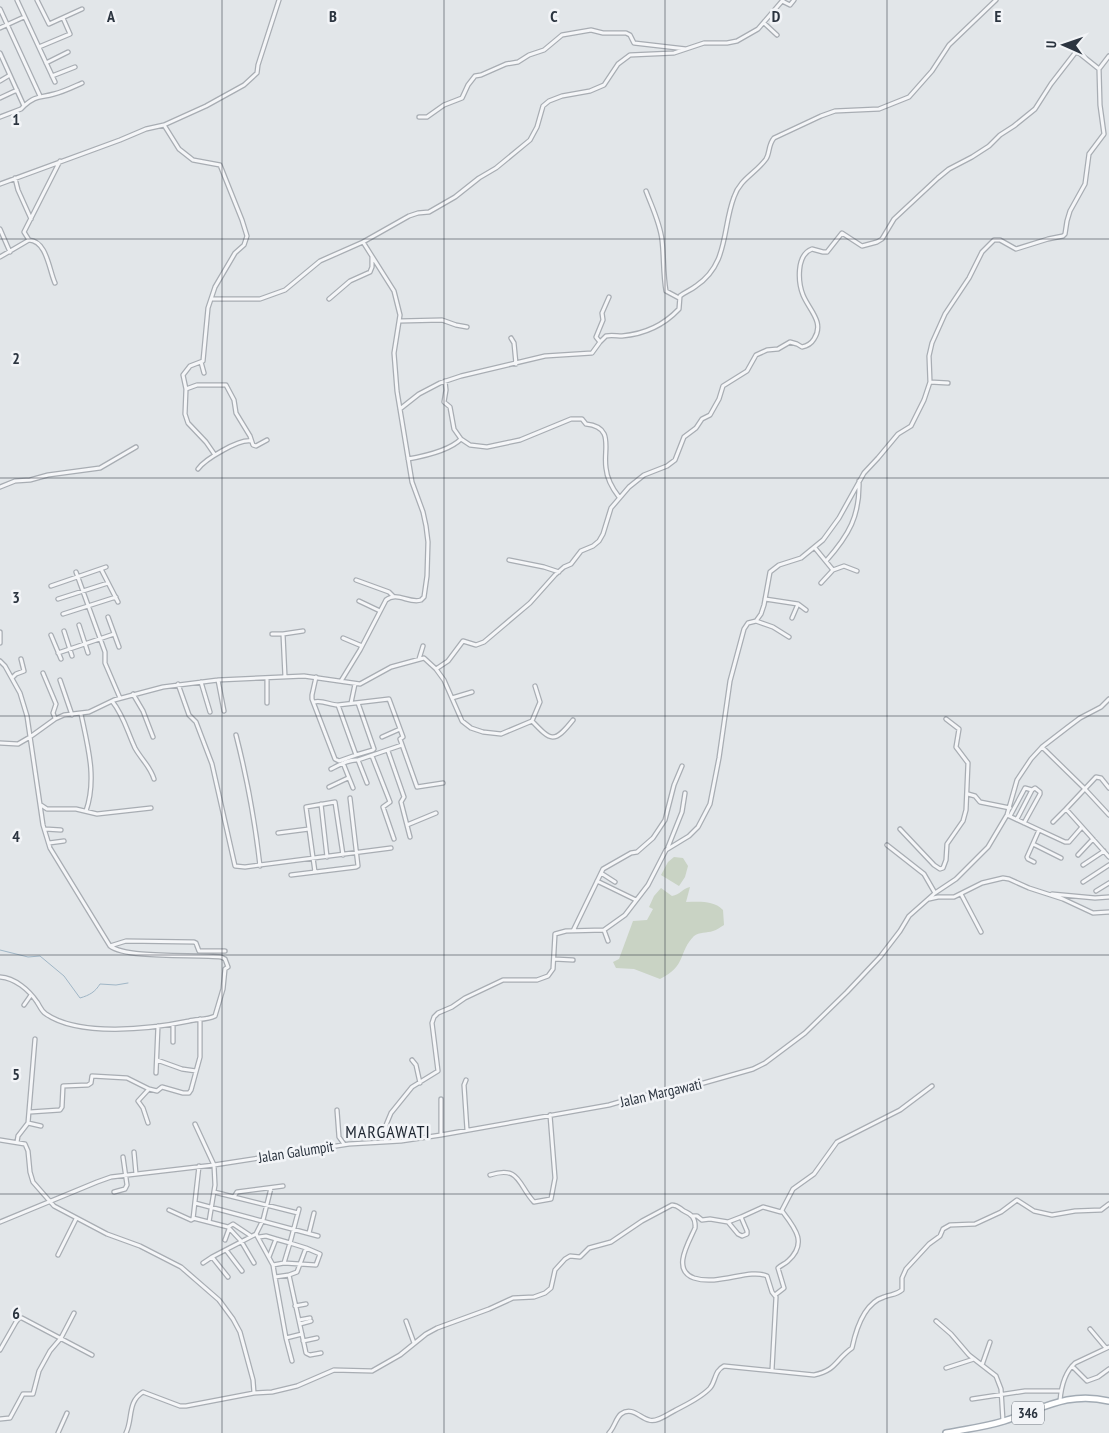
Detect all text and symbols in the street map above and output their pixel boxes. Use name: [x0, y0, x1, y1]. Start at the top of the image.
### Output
text: A: [106, 6, 116, 26]
text: B: [329, 6, 337, 26]
text: C: [550, 6, 558, 26]
text: D: [772, 6, 781, 26]
text: E: [995, 6, 1002, 26]
north arrow: [1039, 20, 1089, 70]
text: U: [1042, 41, 1060, 48]
text: 1: [12, 109, 20, 129]
text: 2: [12, 348, 20, 368]
text: 3: [12, 587, 20, 607]
text: 4: [12, 826, 20, 846]
text: 5: [12, 1064, 20, 1084]
street label: Jalan Margawati: [617, 1074, 704, 1111]
district label: MARGAWATI: [345, 1120, 431, 1143]
street label: Jalan Galumpit: [256, 1136, 335, 1167]
text: 6: [12, 1303, 20, 1323]
road number: 346: [1012, 1402, 1044, 1425]

